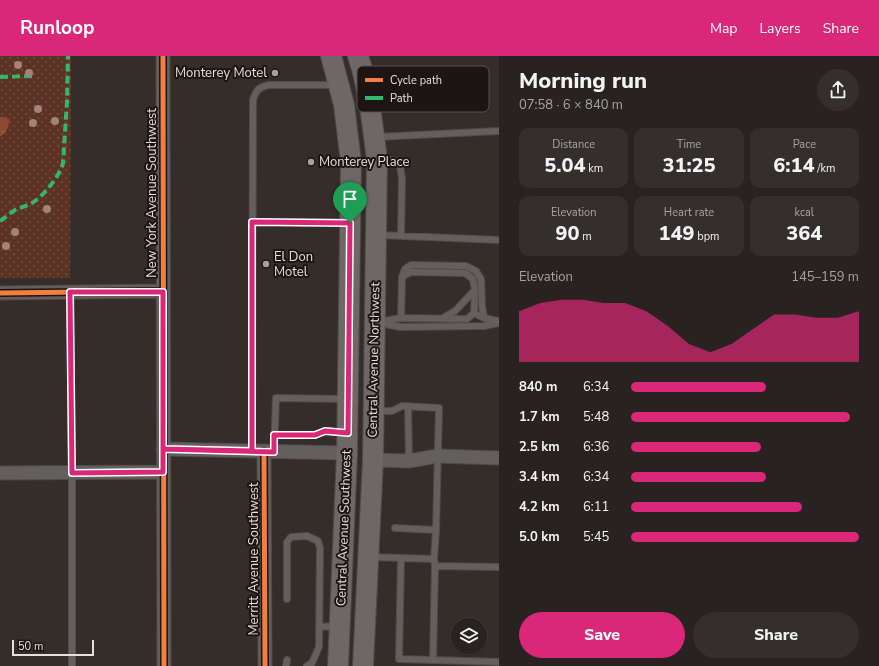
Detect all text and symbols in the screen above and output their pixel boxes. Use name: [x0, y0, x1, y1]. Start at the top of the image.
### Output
text: Runloop: [20, 15, 94, 41]
text: Map: [710, 19, 737, 38]
text: Layers: [759, 19, 801, 38]
text: Share: [823, 19, 859, 38]
place label: Monterey Motel: [175, 64, 267, 82]
legend: [357, 66, 489, 112]
text: Morning run: [519, 66, 647, 96]
marker: Monterey Motel: [270, 68, 280, 78]
button: share: [817, 69, 859, 111]
text: Cycle path: [390, 73, 442, 88]
text: Path: [390, 91, 413, 106]
text: 07:58 · 6 × 840 m: [519, 96, 623, 114]
street label: New York Avenue Southwest: [143, 108, 161, 278]
text: Distance: [552, 137, 595, 152]
text: Time: [677, 137, 701, 152]
text: Pace: [793, 137, 816, 152]
text: 5.04: [544, 152, 585, 179]
text: 31:25: [662, 152, 716, 179]
text: 6:14: [773, 152, 815, 179]
place label: Monterey Place: [319, 153, 409, 171]
marker: Monterey Place: [306, 157, 316, 167]
text: km: [585, 161, 603, 176]
text: /km: [815, 161, 835, 176]
pin: [333, 182, 367, 223]
icon: arrive: [339, 188, 361, 210]
text: Elevation: [551, 205, 596, 220]
text: Heart rate: [664, 205, 714, 220]
text: kcal: [795, 205, 814, 220]
text: 90: [556, 220, 580, 247]
text: 149: [658, 220, 694, 247]
text: 364: [786, 220, 822, 247]
text: m: [580, 229, 592, 244]
text: bpm: [694, 229, 720, 244]
place label: El Don Motel: [274, 248, 313, 281]
marker: El Don Motel: [261, 259, 271, 269]
text: Elevation: [519, 268, 573, 286]
text: 145–159 m: [791, 268, 859, 286]
street label: Central Avenue Northwest: [364, 282, 384, 438]
text: 840 m: [519, 378, 557, 396]
text: 6:34: [583, 378, 609, 396]
text: 1.7 km: [519, 408, 560, 426]
text: 5:48: [583, 408, 609, 426]
text: 2.5 km: [519, 438, 560, 456]
text: 6:36: [583, 438, 609, 456]
street label: Central Avenue Southwest: [332, 449, 356, 606]
text: 3.4 km: [519, 468, 560, 486]
text: 6:34: [583, 468, 609, 486]
street label: Merritt Avenue Southwest: [245, 482, 263, 636]
text: 4.2 km: [519, 498, 560, 516]
text: 6:11: [583, 498, 609, 516]
text: 5.0 km: [519, 528, 560, 546]
text: 5:45: [583, 528, 609, 546]
button: Save: [519, 612, 685, 658]
button: Share: [693, 612, 859, 658]
map controls: [451, 618, 487, 654]
button: layers: [451, 618, 487, 654]
scale bar: [12, 638, 94, 657]
text: 50 m: [18, 639, 43, 654]

